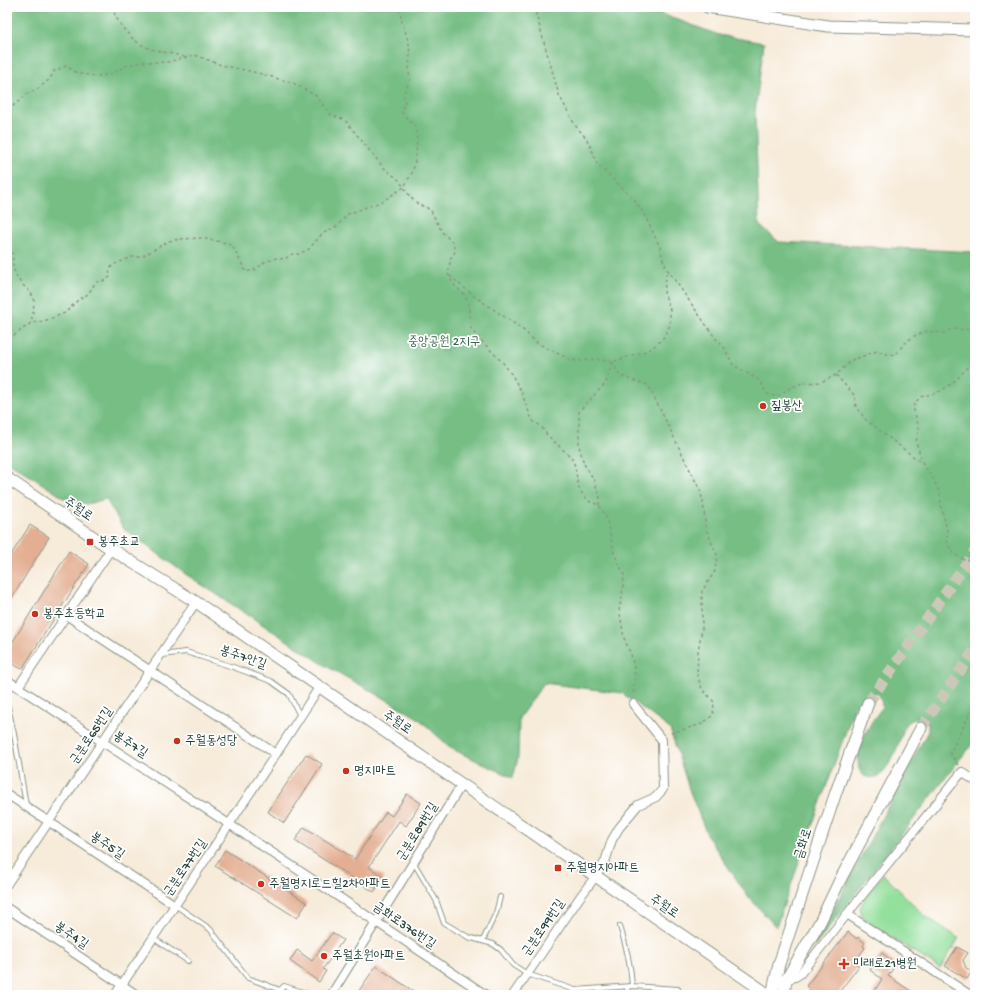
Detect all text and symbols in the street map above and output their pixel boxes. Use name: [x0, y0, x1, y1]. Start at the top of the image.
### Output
park label: 중앙공원 2지구: [408, 335, 480, 350]
place label: 짚봉산: [771, 399, 802, 414]
marker: 짚봉산: [758, 401, 768, 411]
street label: 주월로: [61, 495, 95, 525]
place label: 봉주초교: [98, 535, 140, 550]
marker: 봉주초교: [85, 537, 95, 547]
place label: 봉주초등학교: [43, 607, 106, 622]
marker: 봉주초등학교: [30, 609, 40, 619]
street label: 봉주7안길: [218, 643, 268, 673]
street label: 군분로65번길: [67, 705, 117, 767]
street label: 주월로: [380, 708, 414, 738]
street label: 봉주7길: [110, 728, 150, 762]
place label: 주월동성당: [185, 734, 238, 749]
marker: 주월동성당: [172, 736, 182, 746]
place label: 명지마트: [354, 764, 396, 779]
marker: 명지마트: [341, 766, 351, 776]
street label: 군분로89번길: [394, 800, 442, 864]
street label: 금화로: [792, 827, 816, 861]
street label: 봉주5길: [87, 829, 127, 863]
street label: 군분로77번길: [161, 837, 211, 899]
place label: 주월명지아파트: [566, 861, 639, 876]
marker: 주월명지아파트: [553, 863, 563, 873]
place label: 주월명지로드힐2차아파트: [269, 877, 390, 892]
marker: 주월명지로드힐2차아파트: [256, 879, 266, 889]
street label: 주월로: [647, 892, 681, 922]
street label: 군분로99번길: [520, 897, 568, 959]
street label: 금화로376번길: [370, 900, 438, 952]
street label: 봉주4길: [51, 919, 91, 953]
place label: 주월초원아파트: [332, 949, 405, 964]
marker: 주월초원아파트: [319, 951, 329, 961]
place label: 미래로21병원: [853, 957, 917, 972]
marker: 미래로21병원: [838, 958, 850, 970]

